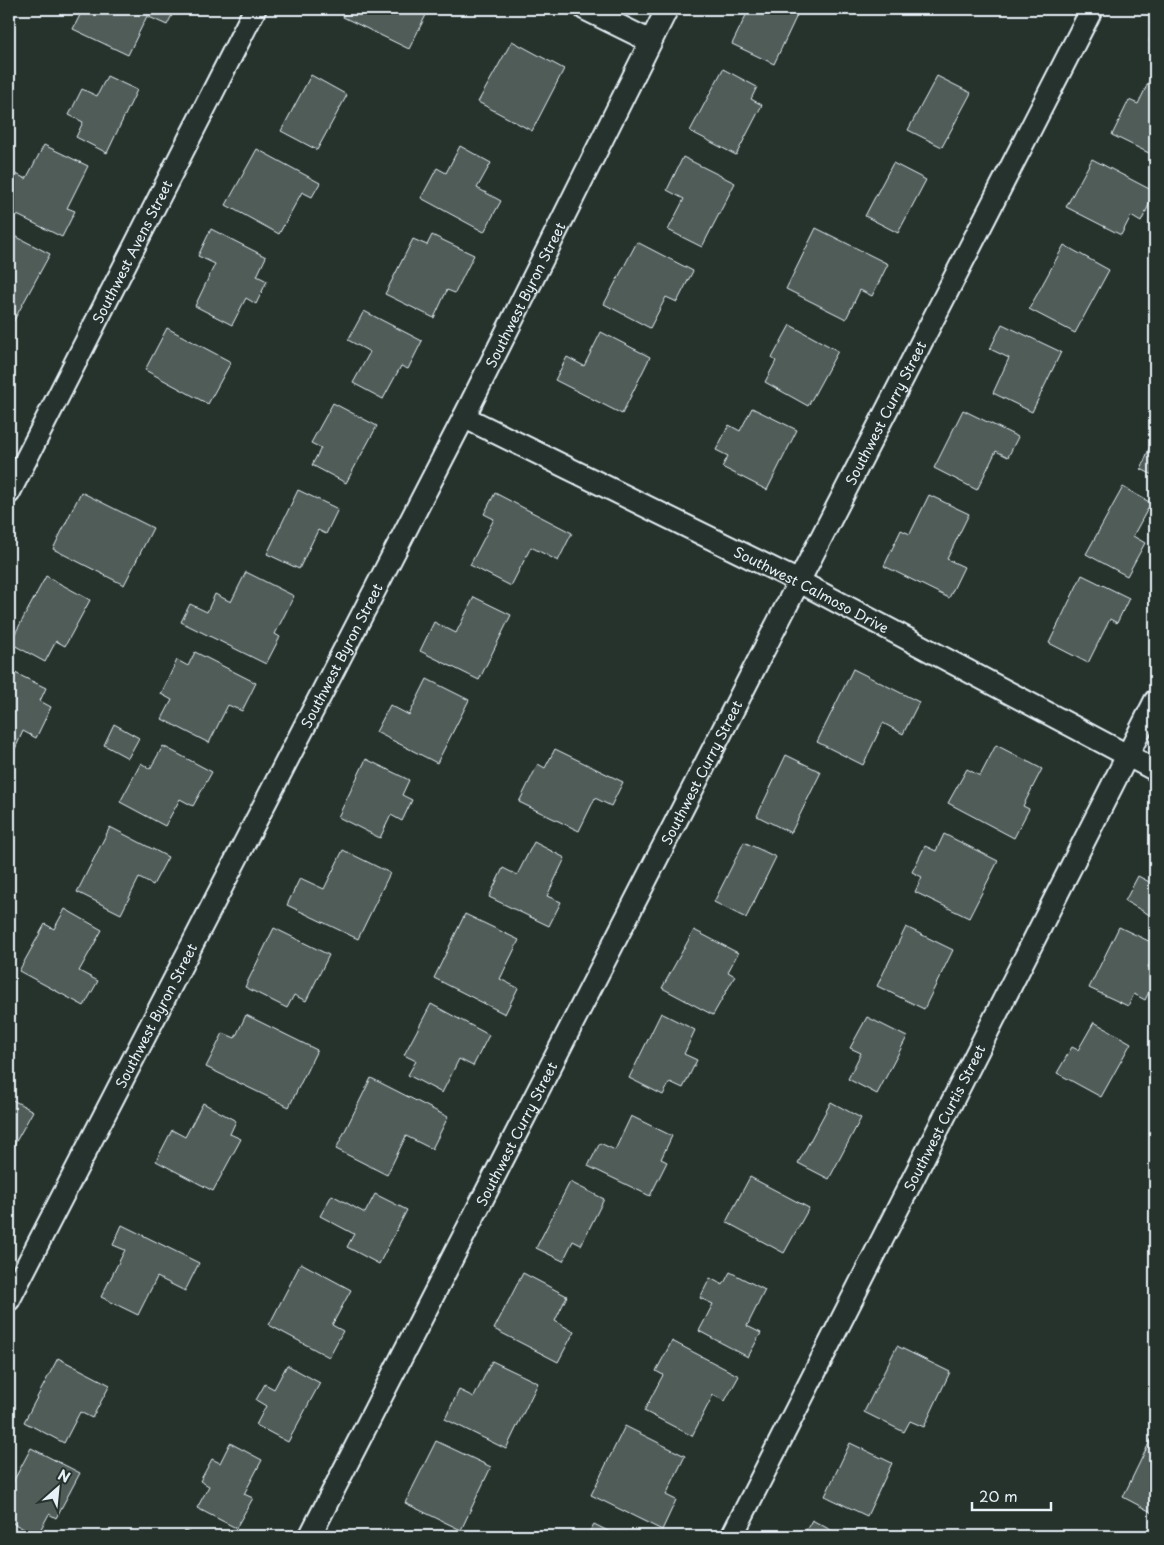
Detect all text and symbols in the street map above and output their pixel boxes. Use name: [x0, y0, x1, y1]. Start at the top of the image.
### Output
street label: Southwest Avens Street: [87, 176, 177, 327]
street label: Southwest Byron Street: [480, 218, 570, 371]
street label: Southwest Curry Street: [839, 337, 931, 489]
street label: Southwest Calmoso Drive: [731, 541, 893, 638]
street label: Southwest Byron Street: [295, 579, 387, 732]
street label: Southwest Curry Street: [655, 696, 747, 848]
street label: Southwest Byron Street: [110, 939, 202, 1092]
street label: Southwest Curtis Street: [898, 1040, 990, 1195]
street label: Southwest Curry Street: [470, 1058, 562, 1210]
north arrow: [32, 1462, 82, 1512]
text: N: [54, 1464, 74, 1488]
scale bar: [972, 1480, 1050, 1512]
text: 20 m: [979, 1484, 1018, 1507]

